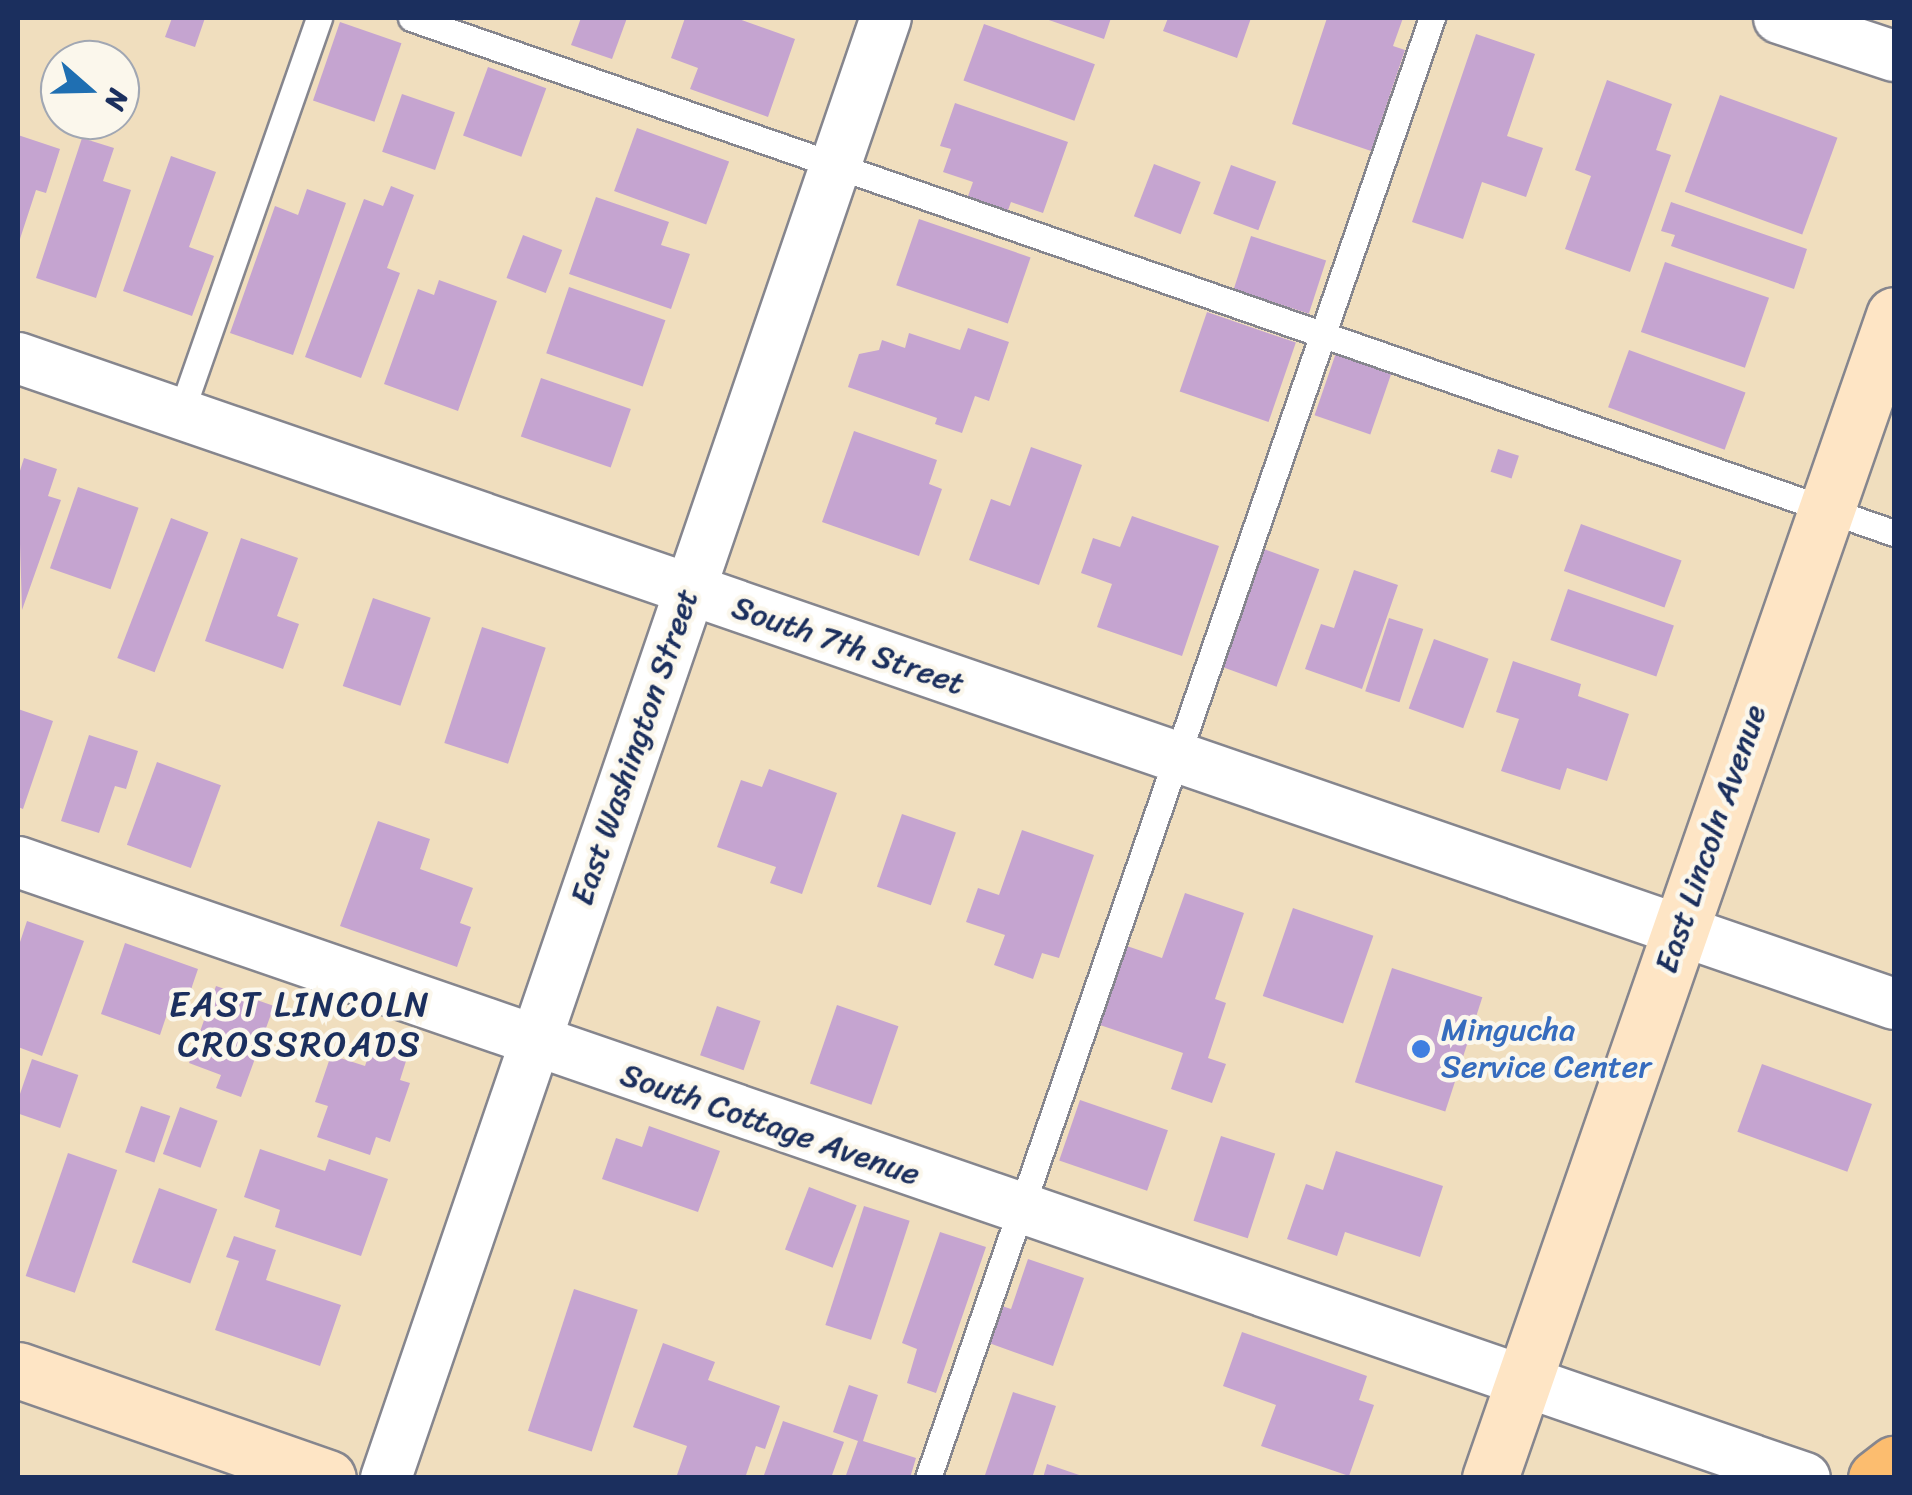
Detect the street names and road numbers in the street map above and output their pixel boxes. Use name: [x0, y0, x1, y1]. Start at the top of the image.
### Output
street label: East Washington Street: [562, 583, 708, 911]
street label: South 7th Street: [727, 588, 969, 704]
street label: East Lincoln Avenue: [1647, 700, 1775, 978]
street label: South Cottage Avenue: [616, 1056, 924, 1194]

